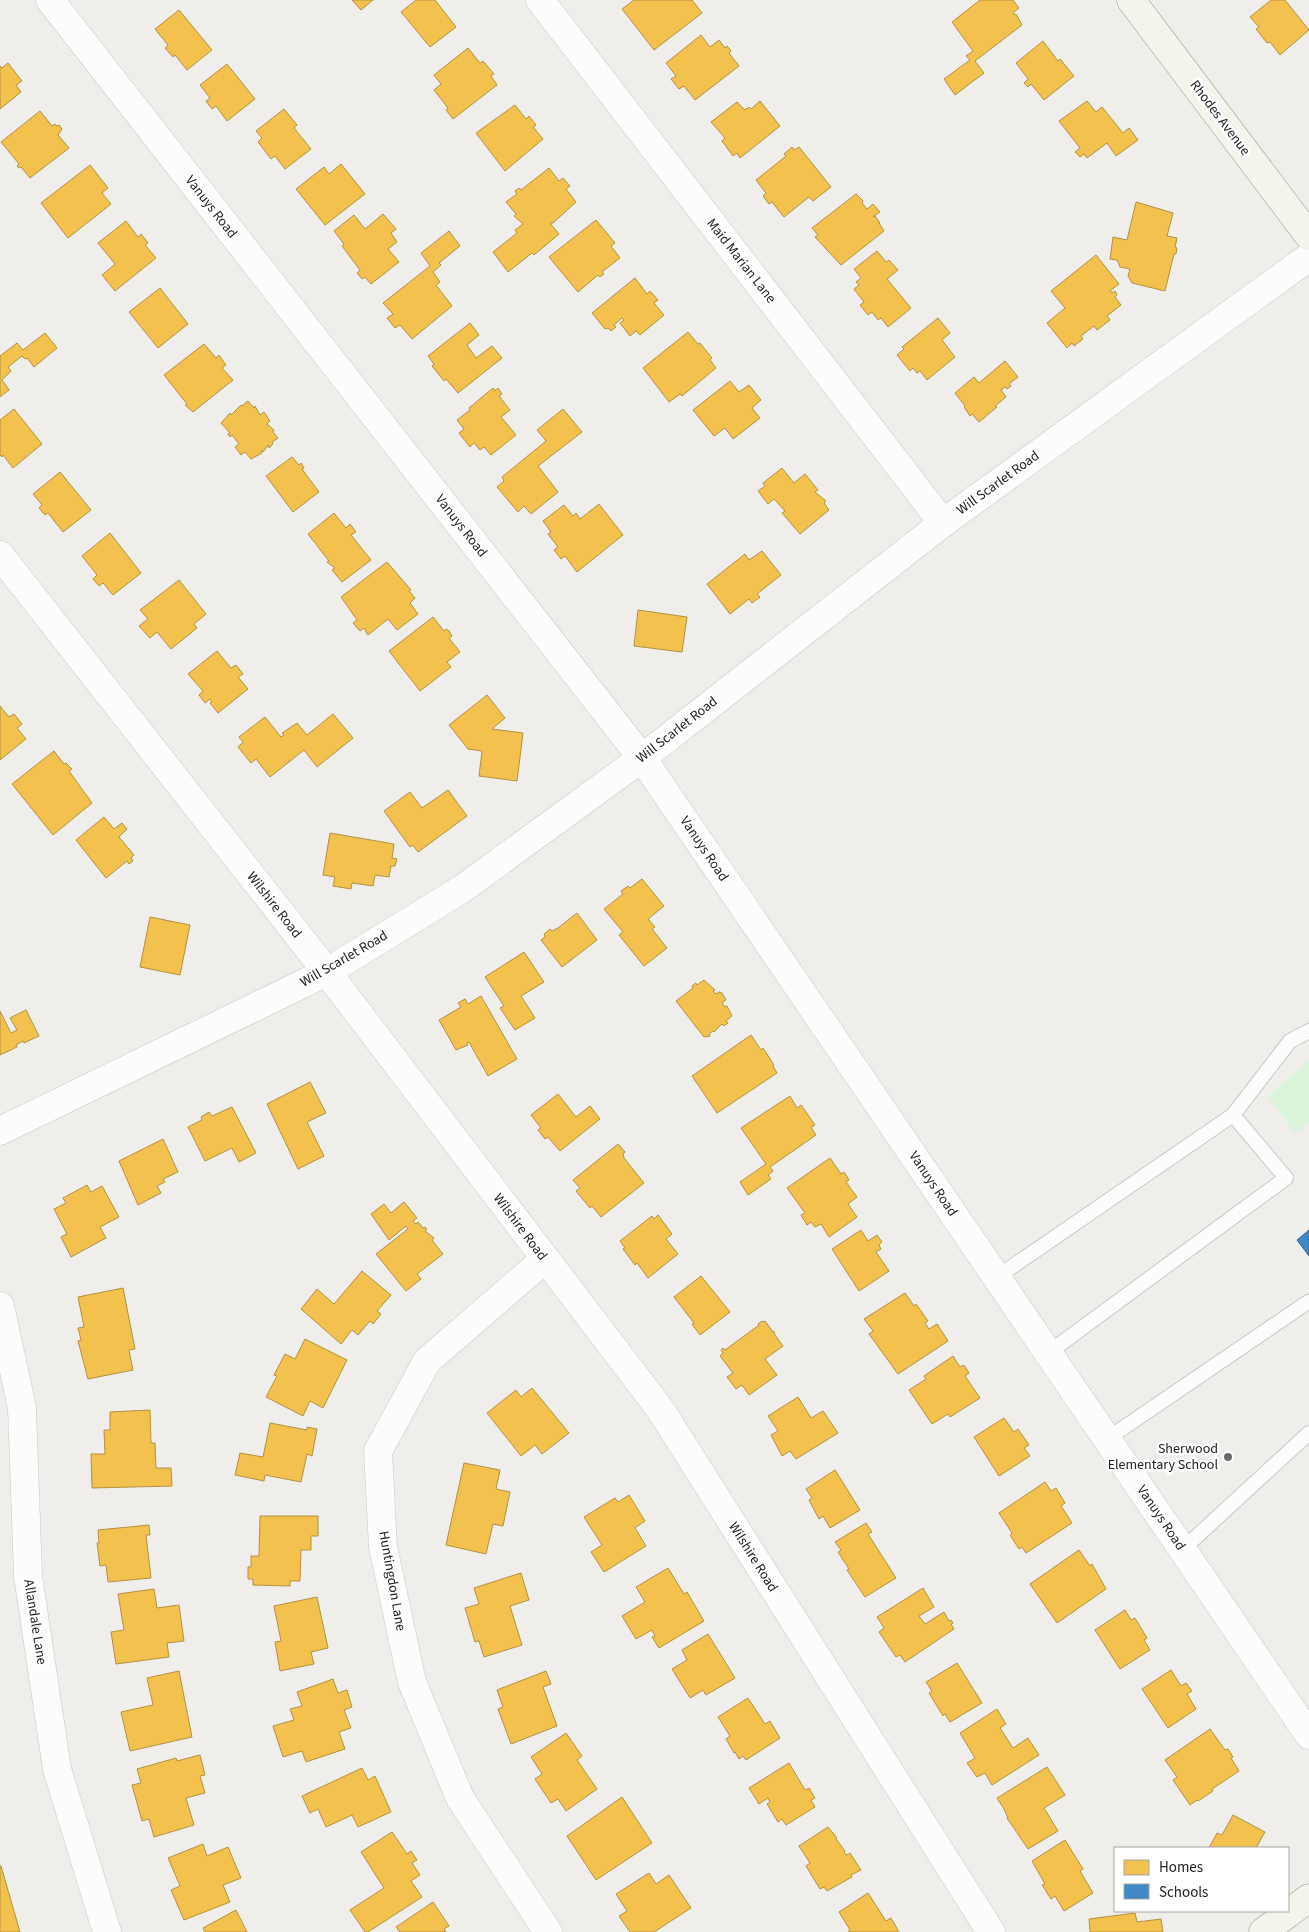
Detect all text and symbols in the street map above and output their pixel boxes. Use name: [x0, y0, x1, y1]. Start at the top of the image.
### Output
street label: Rhodes Avenue: [1185, 76, 1255, 160]
street label: Vanuys Road: [180, 171, 242, 243]
street label: Maid Marian Lane: [701, 214, 781, 308]
street label: Will Scarlet Road: [952, 446, 1044, 520]
street label: Vanuys Road: [430, 490, 492, 562]
street label: Will Scarlet Road: [632, 692, 722, 768]
street label: Vanuys Road: [675, 813, 733, 885]
street label: Wilshire Road: [242, 868, 306, 942]
street label: Will Scarlet Road: [297, 926, 391, 992]
street label: Vanuys Road: [904, 1148, 962, 1220]
street label: Wilshire Road: [488, 1189, 552, 1265]
place label: Sherwood Elementary School: [1108, 1439, 1218, 1475]
marker: Sherwood Elementary School: [1222, 1451, 1234, 1463]
street label: Vanuys Road: [1132, 1482, 1190, 1554]
street label: Wilshire Road: [723, 1518, 783, 1596]
street label: Huntingdon Lane: [373, 1529, 411, 1633]
street label: Allandale Lane: [18, 1578, 52, 1666]
legend: [1114, 1847, 1289, 1912]
text: Homes: [1159, 1857, 1203, 1878]
text: Schools: [1159, 1882, 1208, 1903]

